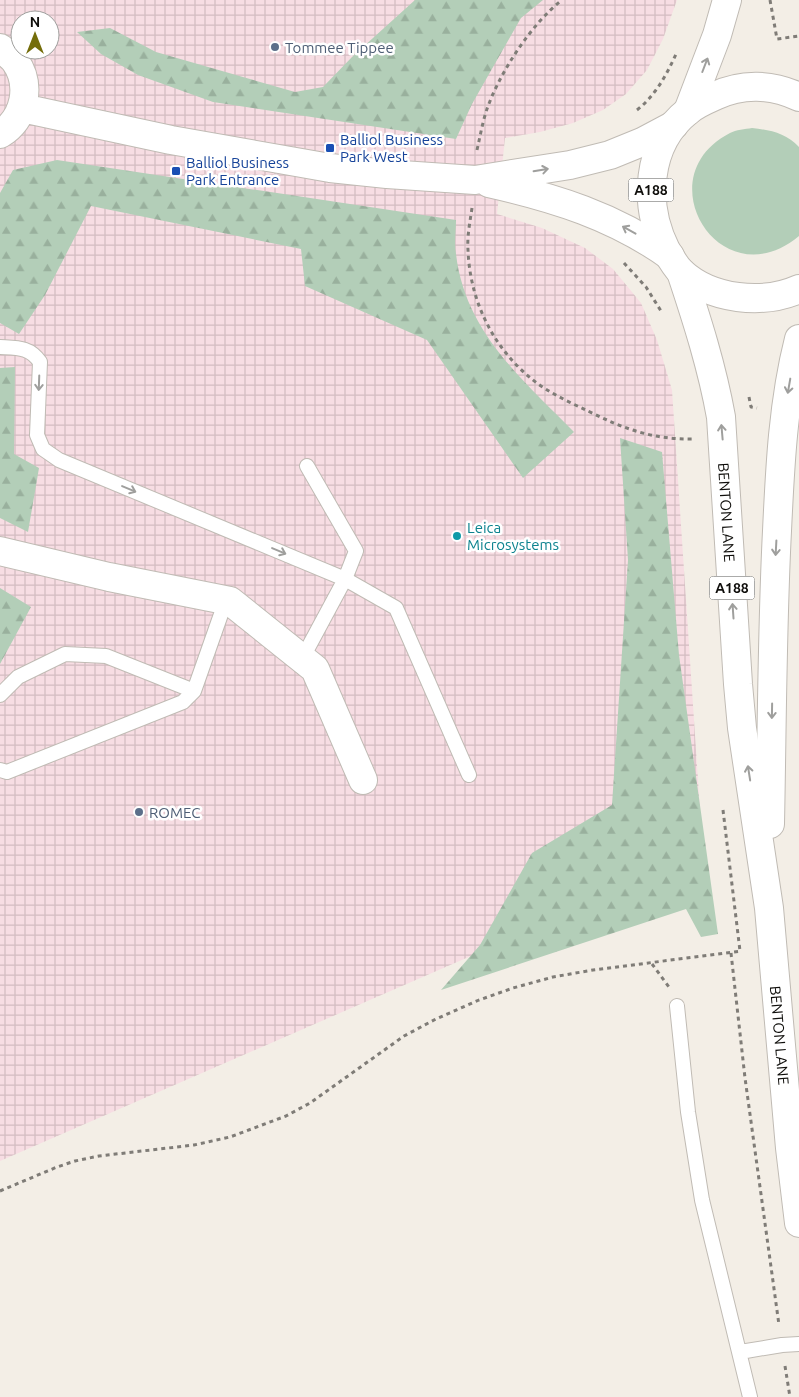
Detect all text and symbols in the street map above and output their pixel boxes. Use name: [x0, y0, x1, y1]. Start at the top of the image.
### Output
north arrow: [10, 10, 60, 60]
text: N: [30, 14, 40, 30]
place label: Tommee Tippee: [285, 39, 394, 56]
marker: Tommee Tippee: [269, 41, 281, 53]
one-way arrow: [701, 58, 711, 73]
place label: Balliol Business Park West: [340, 131, 443, 165]
marker: Balliol Business Park West: [324, 142, 336, 154]
place label: Balliol Business Park Entrance: [186, 154, 289, 188]
one-way arrow: [532, 164, 548, 174]
marker: Balliol Business Park Entrance: [170, 165, 182, 177]
road number: A188: [628, 178, 674, 202]
one-way arrow: [622, 224, 636, 234]
one-way arrow: [35, 374, 44, 390]
one-way arrow: [783, 378, 793, 394]
one-way arrow: [717, 424, 726, 440]
street label: BENTON LANE: [715, 462, 739, 562]
one-way arrow: [121, 485, 136, 495]
place label: Leica Microsystems: [467, 519, 559, 553]
marker: Leica Microsystems: [451, 530, 463, 542]
one-way arrow: [771, 540, 780, 556]
one-way arrow: [271, 547, 286, 557]
road number: A188: [710, 576, 754, 600]
one-way arrow: [729, 604, 738, 620]
one-way arrow: [767, 702, 777, 718]
one-way arrow: [744, 765, 754, 781]
place label: ROMEC: [149, 804, 200, 821]
marker: ROMEC: [133, 806, 145, 818]
street label: BENTON LANE: [767, 985, 793, 1086]

